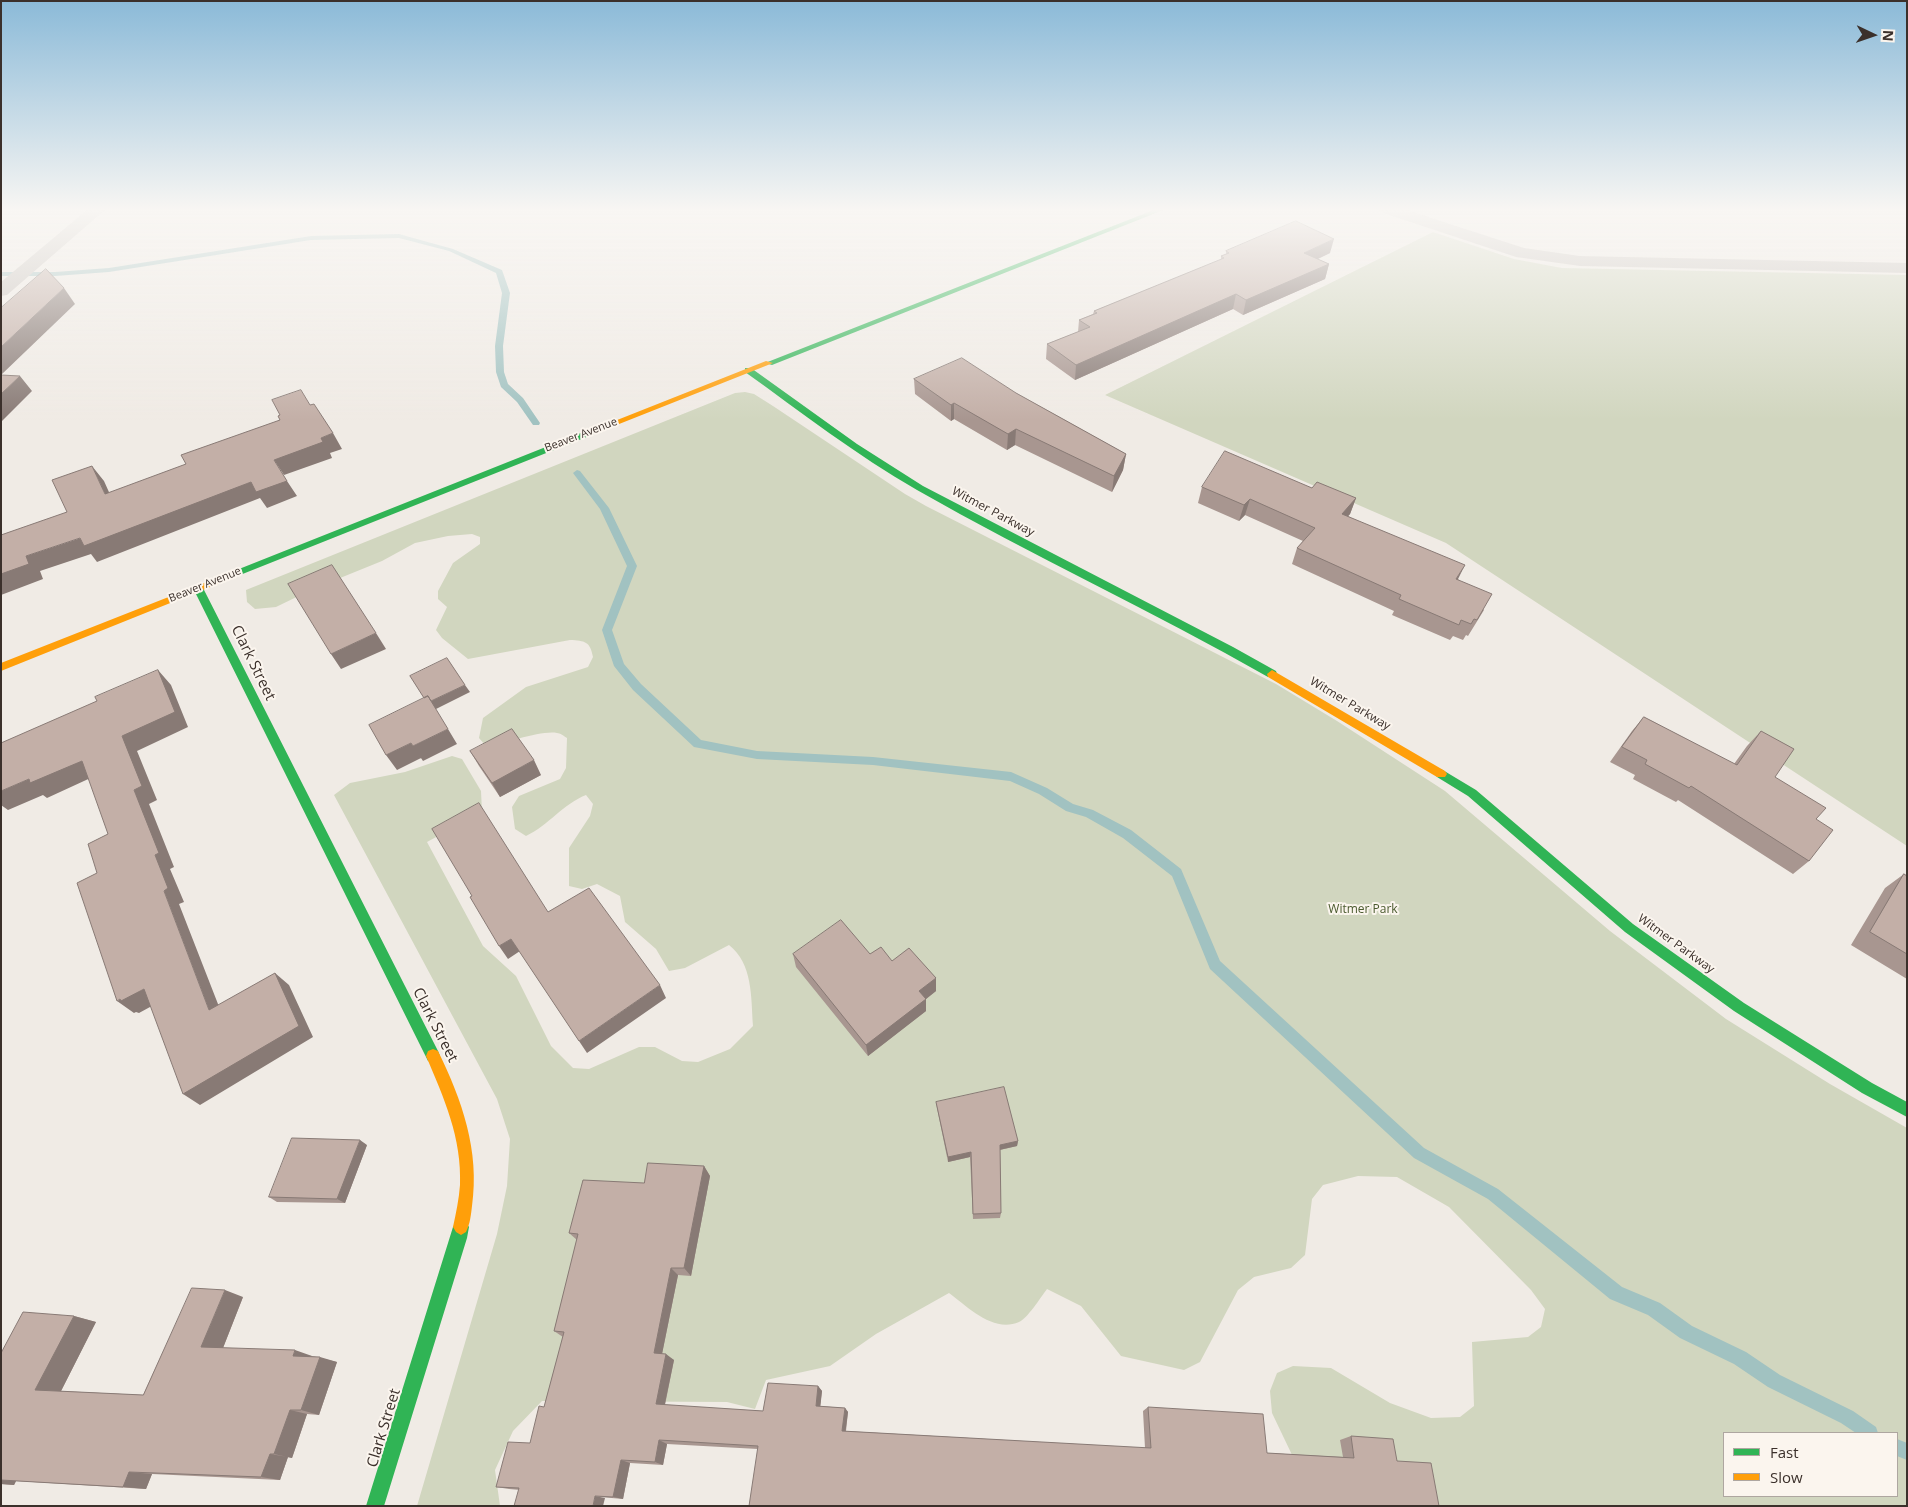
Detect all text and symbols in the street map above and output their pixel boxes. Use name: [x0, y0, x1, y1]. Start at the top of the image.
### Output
north arrow: [1848, 10, 1898, 60]
text: N: [1879, 30, 1898, 42]
street label: Beaver Avenue: [543, 415, 619, 455]
street label: Witmer Parkway: [949, 484, 1037, 540]
street label: Beaver Avenue: [167, 565, 243, 605]
street label: Clark Street: [227, 622, 279, 704]
street label: Witmer Parkway: [1307, 674, 1393, 734]
park label: Witmer Park: [1328, 903, 1398, 917]
street label: Witmer Parkway: [1635, 911, 1717, 977]
street label: Clark Street: [409, 985, 461, 1065]
street label: Clark Street: [363, 1386, 405, 1470]
legend: [1723, 1432, 1898, 1497]
text: Fast: [1770, 1442, 1799, 1462]
text: Slow: [1770, 1467, 1803, 1487]

